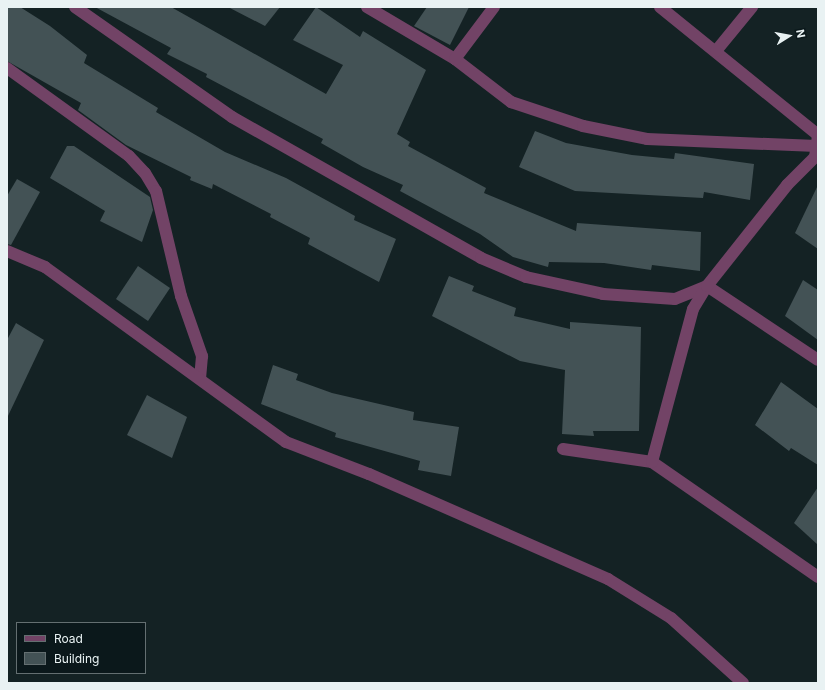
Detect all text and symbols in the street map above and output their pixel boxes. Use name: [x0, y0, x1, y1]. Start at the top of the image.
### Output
north arrow: [769, 16, 809, 56]
text: N: [793, 28, 808, 39]
legend: [16, 622, 146, 674]
text: Road: [54, 631, 83, 646]
text: Building: [54, 651, 99, 666]

